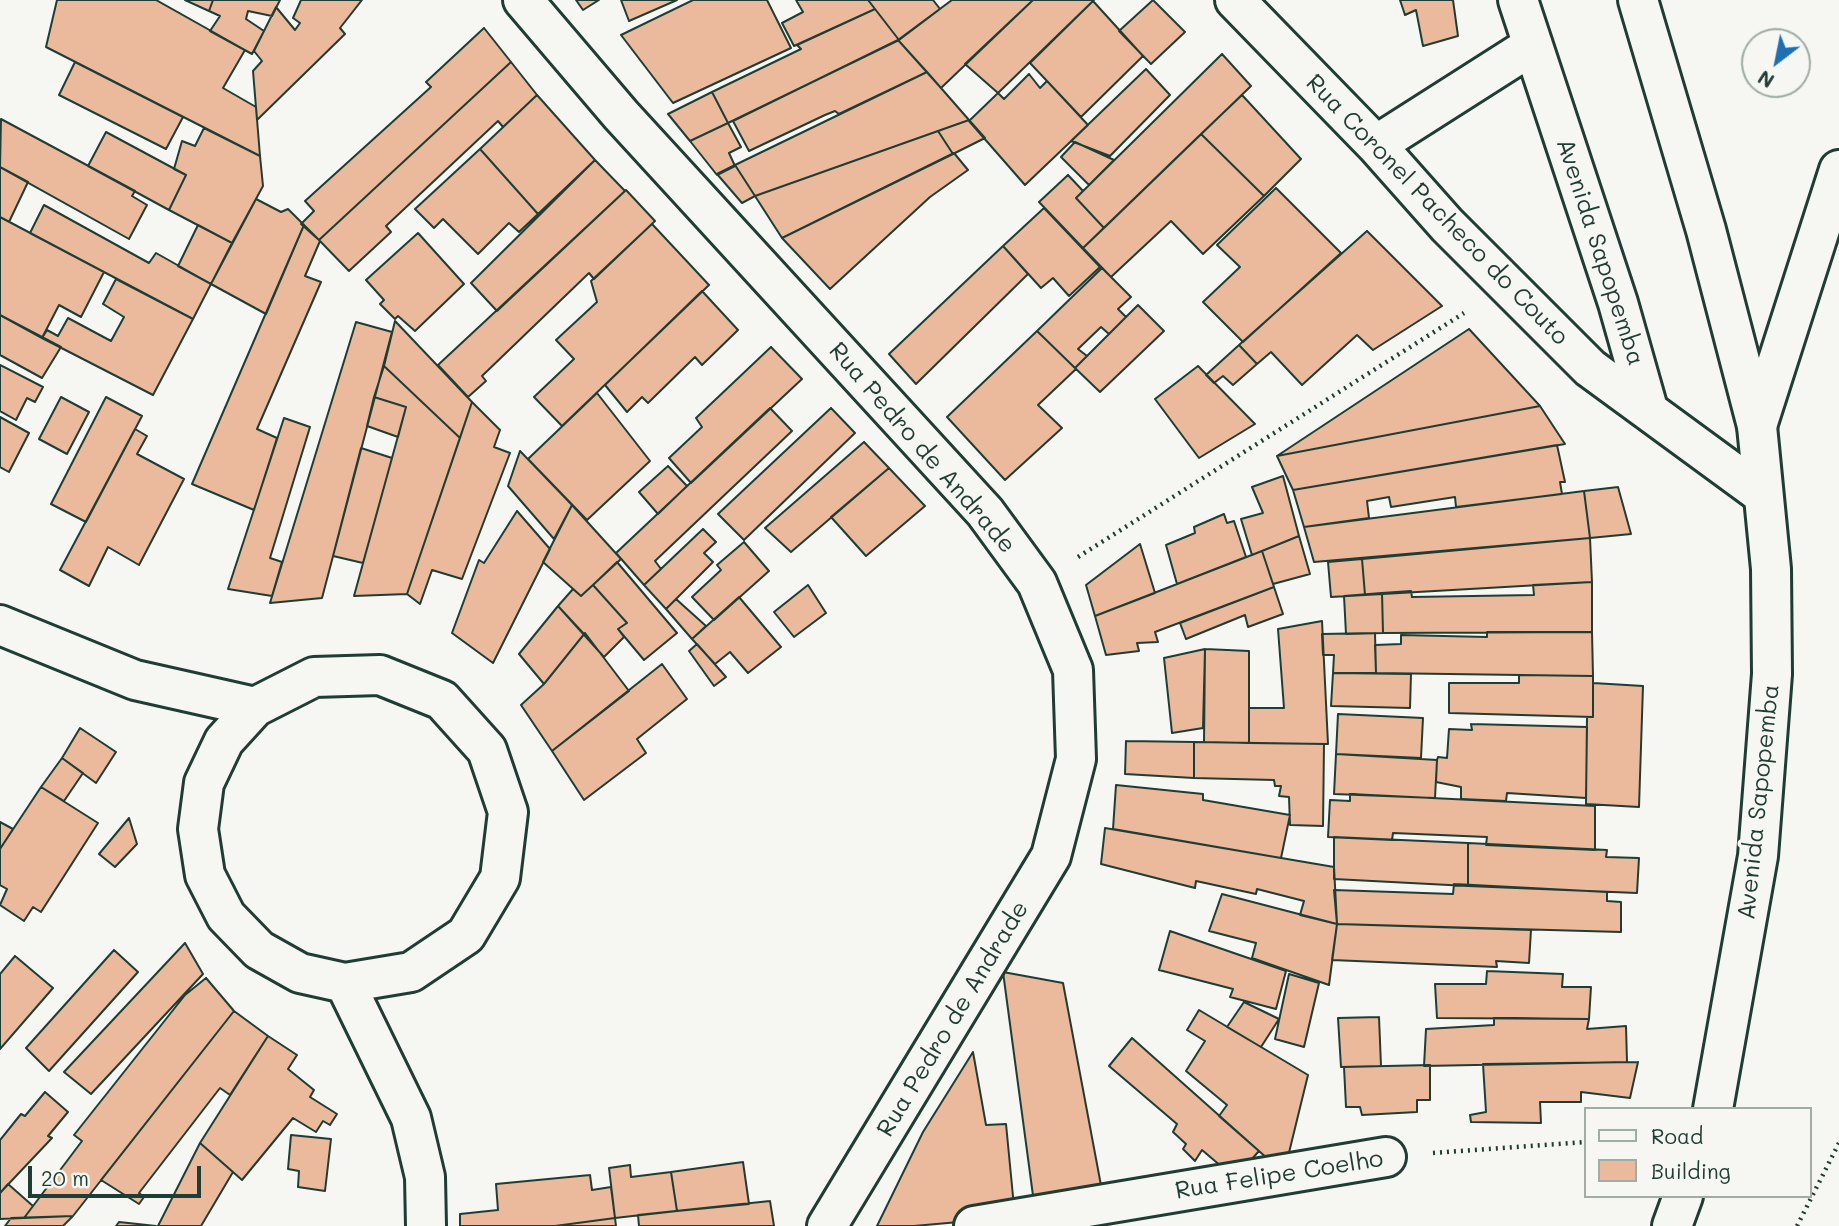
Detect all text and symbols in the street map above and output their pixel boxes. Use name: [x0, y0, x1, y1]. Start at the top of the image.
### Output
north arrow: [1741, 28, 1811, 98]
text: N: [1753, 65, 1778, 94]
street label: Rua Coronel Pacheco do Couto: [1300, 69, 1574, 351]
street label: Avenida Sapopemba: [1550, 135, 1650, 369]
street label: Rua Pedro de Andrade: [823, 337, 1021, 559]
street label: Avenida Sapopemba: [1732, 683, 1786, 921]
street label: Rua Pedro de Andrade: [871, 896, 1035, 1142]
legend: [1584, 1107, 1811, 1198]
text: Road: [1651, 1122, 1703, 1149]
street label: Rua Felipe Coelho: [1173, 1144, 1385, 1206]
scale bar: [32, 1152, 205, 1196]
text: Building: [1651, 1157, 1731, 1184]
text: 20 m: [41, 1164, 89, 1191]

